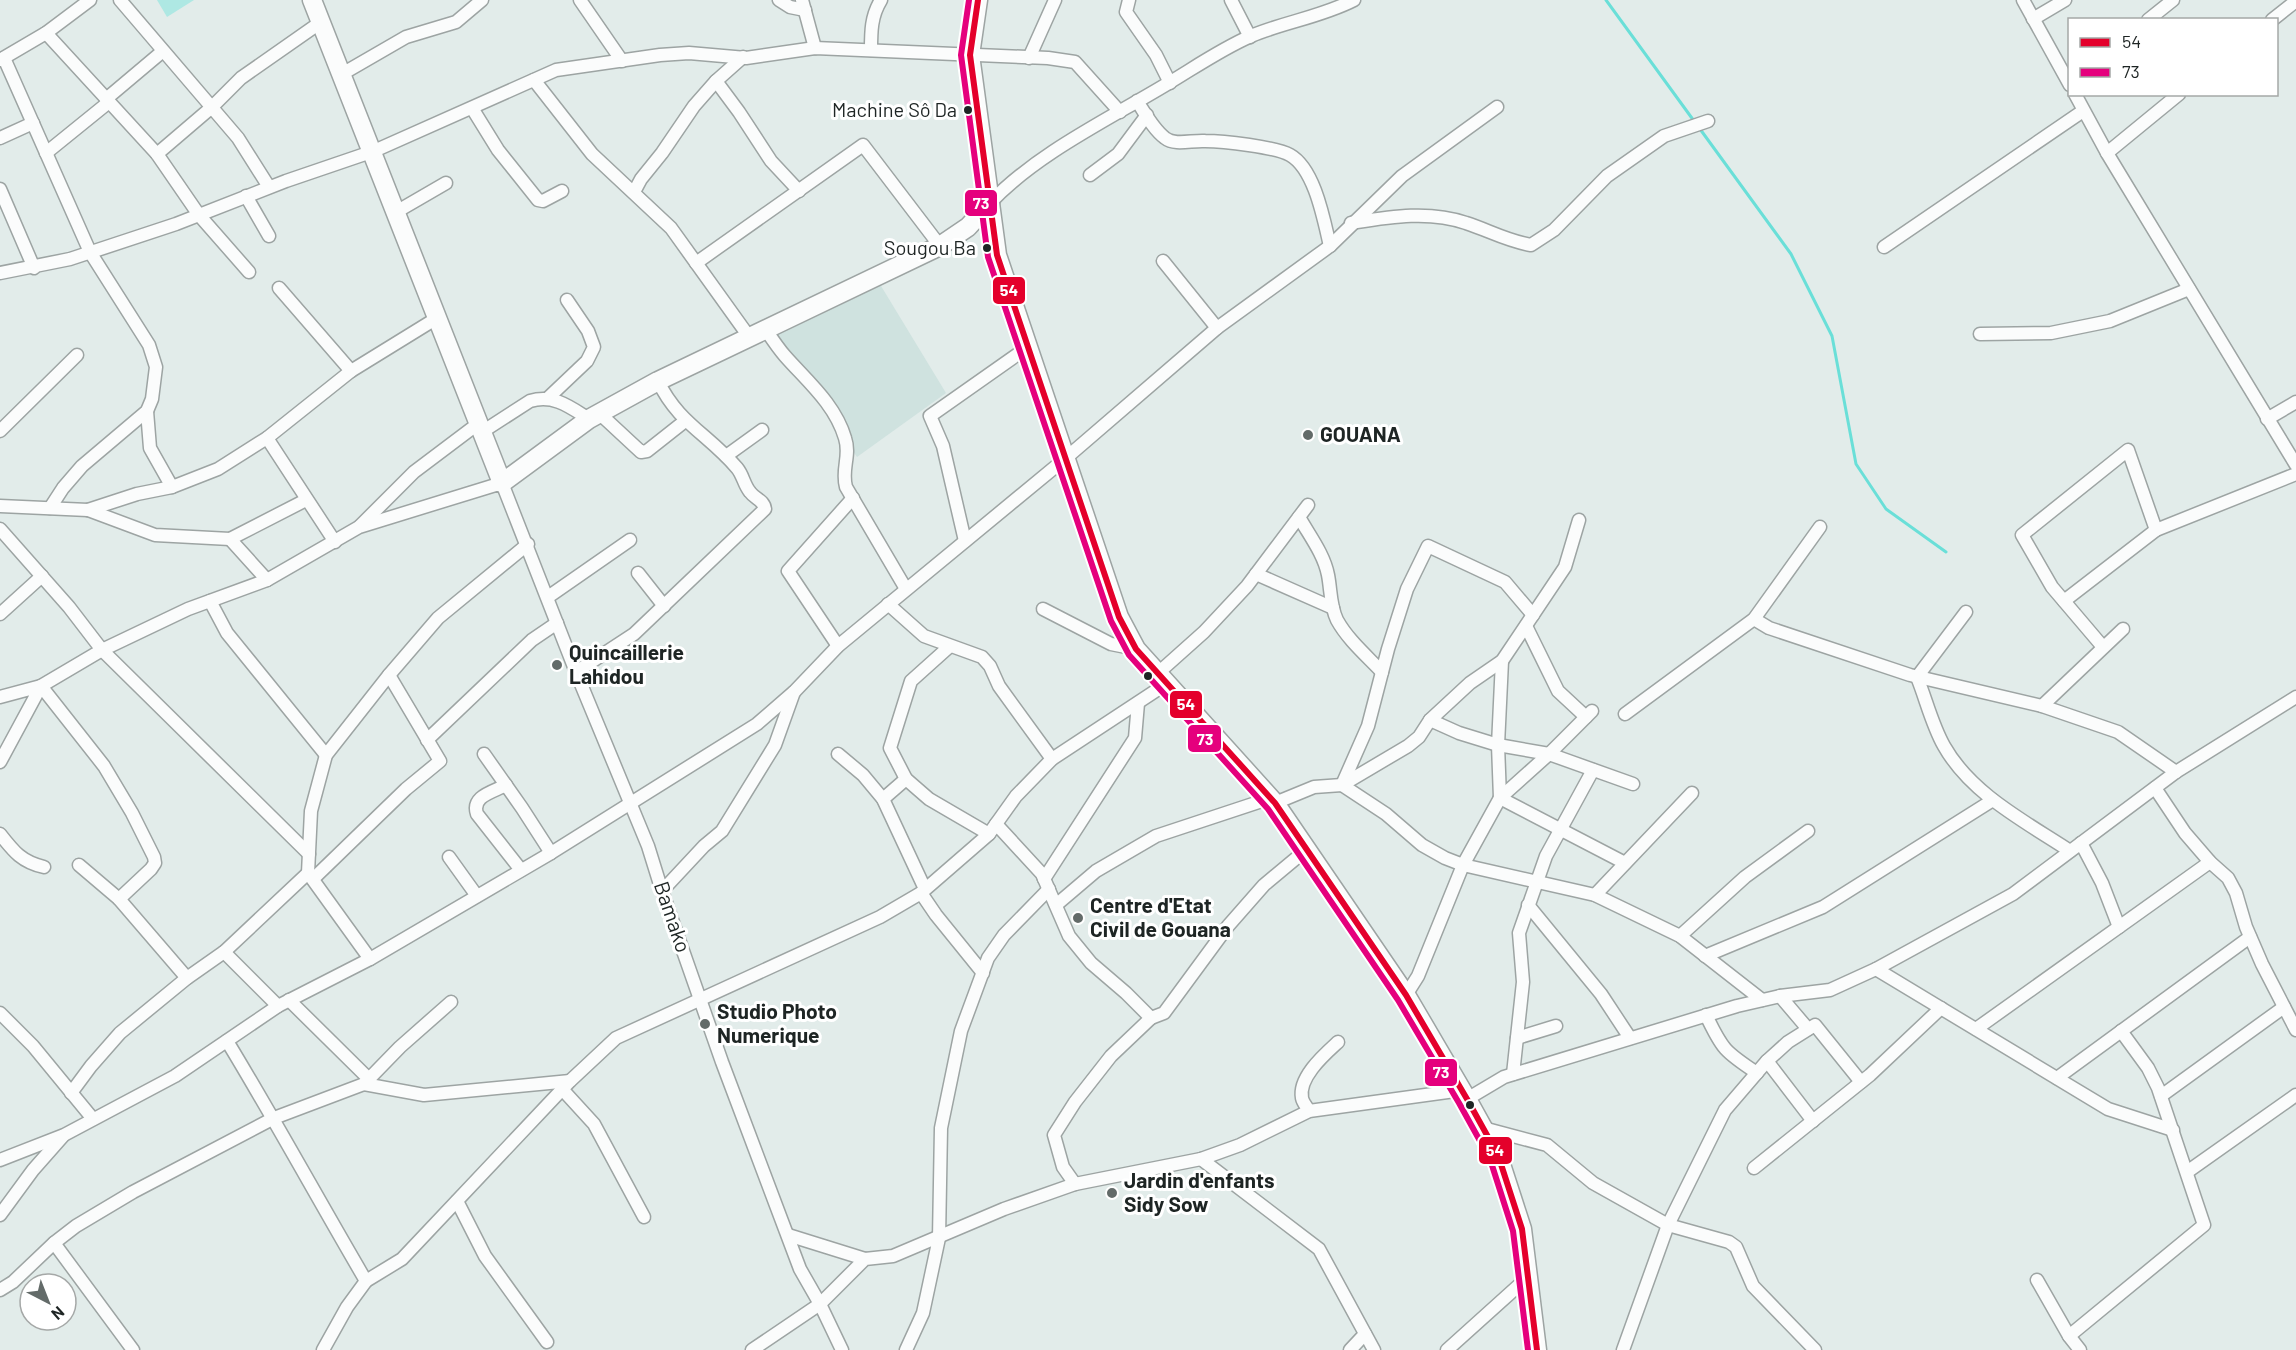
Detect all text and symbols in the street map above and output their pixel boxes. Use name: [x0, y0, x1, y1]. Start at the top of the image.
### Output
legend: [2068, 18, 2278, 96]
text: 54: [2122, 30, 2141, 52]
text: 73: [2122, 60, 2140, 82]
place label: Machine Sô Da: [832, 97, 957, 121]
marker: Machine Sô Da: [962, 104, 974, 116]
line badge: 73: [964, 189, 998, 217]
text: 73: [973, 193, 989, 212]
place label: Sougou Ba: [884, 235, 976, 259]
marker: Sougou Ba: [981, 242, 993, 254]
line badge: 54: [992, 276, 1026, 305]
text: 54: [1000, 280, 1018, 299]
place label: GOUANA: [1320, 421, 1401, 446]
marker: GOUANA: [1301, 428, 1315, 442]
place label: Quincaillerie Lahidou: [569, 639, 684, 688]
marker: Quincaillerie Lahidou: [550, 658, 564, 672]
unlabelled marker: [1142, 670, 1154, 682]
line badge: 54: [1169, 690, 1203, 719]
text: 54: [1177, 694, 1195, 713]
line badge: 73: [1187, 724, 1222, 753]
text: 73: [1197, 729, 1213, 748]
street label: Bamako: [650, 878, 697, 955]
place label: Centre d'Etat Civil de Gouana: [1090, 892, 1231, 941]
marker: Centre d'Etat Civil de Gouana: [1071, 911, 1085, 925]
place label: Studio Photo Numerique: [717, 998, 837, 1047]
marker: Studio Photo Numerique: [698, 1017, 712, 1031]
line badge: 73: [1424, 1058, 1458, 1087]
text: 73: [1433, 1062, 1449, 1081]
unlabelled marker: [1464, 1099, 1476, 1111]
line badge: 54: [1478, 1136, 1513, 1165]
text: 54: [1486, 1140, 1504, 1159]
place label: Jardin d'enfants Sidy Sow: [1124, 1167, 1274, 1216]
marker: Jardin d'enfants Sidy Sow: [1105, 1186, 1119, 1200]
north arrow: [18, 1272, 78, 1332]
text: N: [48, 1303, 69, 1324]

